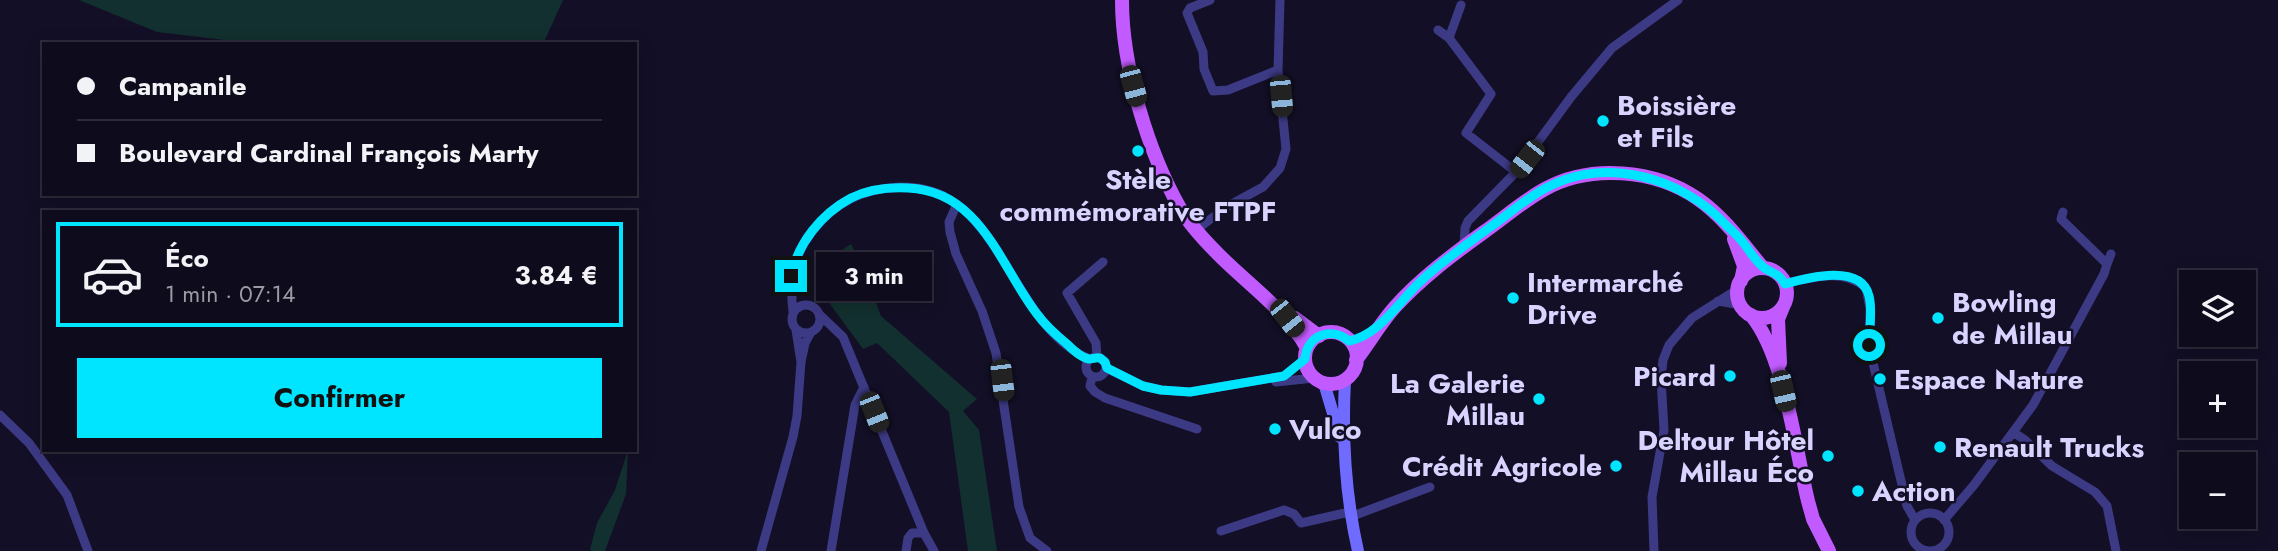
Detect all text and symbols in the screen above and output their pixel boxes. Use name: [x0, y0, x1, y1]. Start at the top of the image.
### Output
car: [1118, 63, 1149, 109]
text: Campanile: [119, 67, 247, 105]
car: [1269, 74, 1294, 118]
place label: Boissière et Fils: [1617, 85, 1736, 158]
marker: Boissière et Fils: [1595, 113, 1611, 129]
text: Boulevard Cardinal François Marty: [119, 134, 538, 172]
car: [1506, 136, 1549, 182]
marker: Stèle commémorative FTPF: [1130, 143, 1146, 159]
place label: Stèle commémorative FTPF: [999, 159, 1277, 232]
text: Éco: [165, 239, 209, 277]
icon: car: [81, 243, 144, 306]
callout: 3 min: [816, 252, 931, 300]
text: 3.84 €: [515, 256, 598, 294]
text: 3 min: [844, 259, 904, 293]
route end: [775, 260, 807, 292]
place label: Intermarché Drive: [1527, 262, 1683, 335]
map controls: [2179, 270, 2256, 529]
button: layers: [2179, 270, 2256, 347]
text: 1 min · 07:14: [165, 277, 295, 311]
place label: Bowling de Millau: [1952, 282, 2073, 355]
marker: Intermarché Drive: [1505, 290, 1521, 306]
car: [1266, 295, 1309, 341]
marker: Bowling de Millau: [1930, 310, 1946, 326]
route start: [1853, 329, 1885, 361]
place label: Picard: [1633, 356, 1716, 397]
button: Confirmer: [77, 358, 602, 438]
car: [990, 358, 1015, 402]
place label: Espace Nature: [1894, 359, 2084, 400]
button: +: [2179, 361, 2256, 438]
place label: La Galerie Millau: [1390, 363, 1525, 436]
marker: Picard: [1722, 368, 1738, 384]
car: [1769, 368, 1798, 414]
marker: Espace Nature: [1872, 371, 1888, 387]
car: [857, 389, 892, 435]
marker: La Galerie Millau: [1531, 391, 1547, 407]
place label: Vulco: [1288, 409, 1362, 450]
place label: Deltour Hôtel Millau Éco: [1637, 420, 1814, 493]
marker: Vulco: [1267, 421, 1283, 437]
place label: Renault Trucks: [1954, 427, 2144, 468]
marker: Renault Trucks: [1932, 439, 1948, 455]
place label: Crédit Agricole: [1402, 446, 1602, 487]
marker: Deltour Hôtel Millau Éco: [1820, 448, 1836, 464]
button: −: [2179, 452, 2256, 529]
marker: Crédit Agricole: [1608, 458, 1624, 474]
place label: Action: [1871, 471, 1956, 512]
marker: Action: [1850, 483, 1866, 499]

